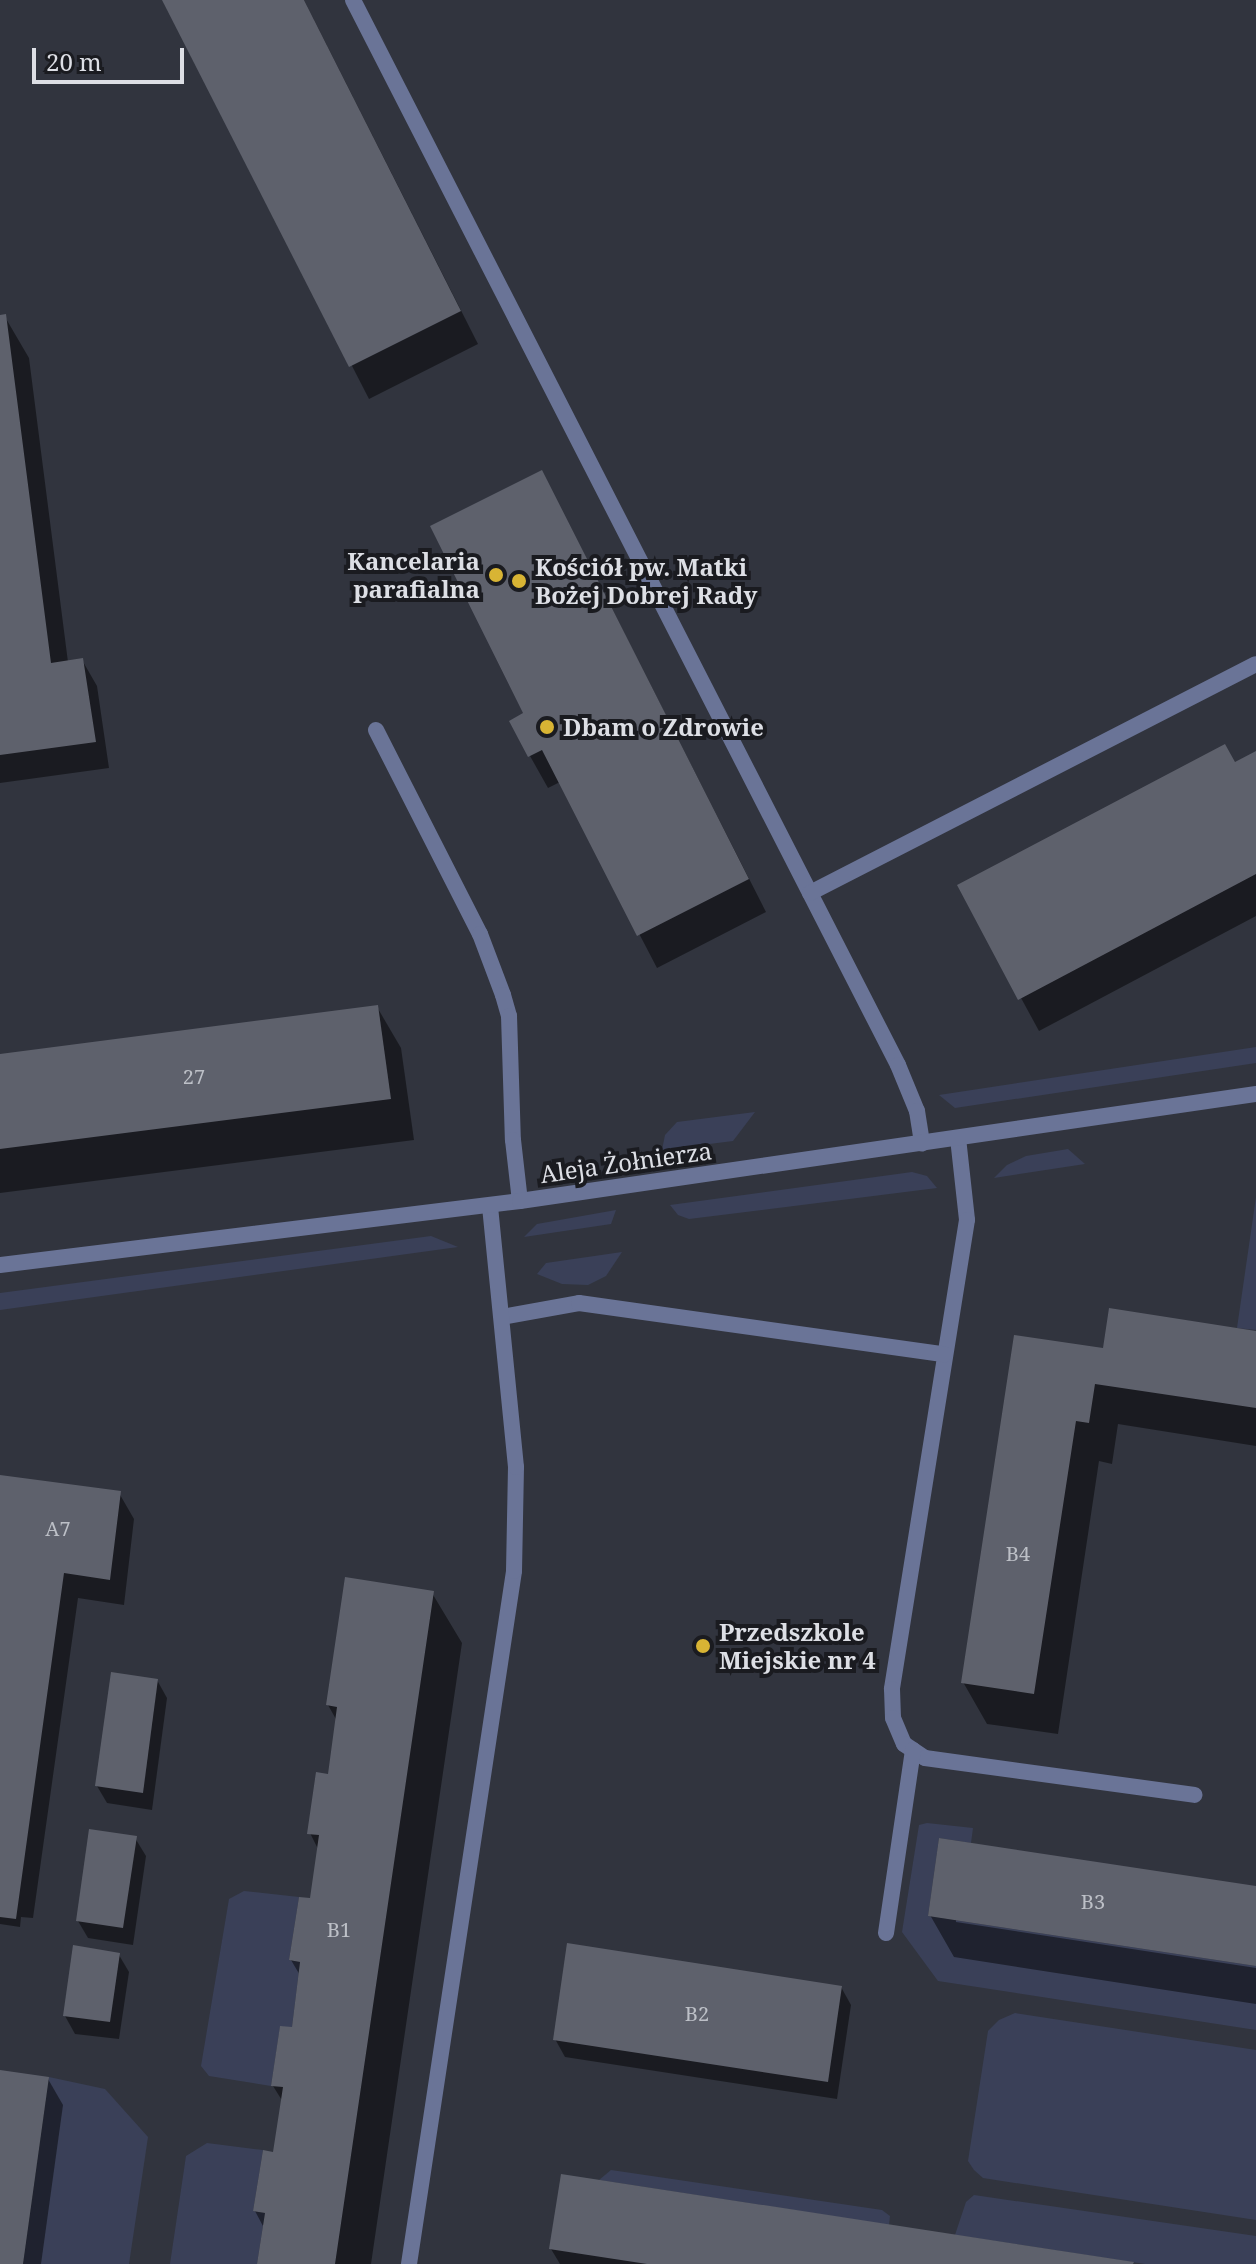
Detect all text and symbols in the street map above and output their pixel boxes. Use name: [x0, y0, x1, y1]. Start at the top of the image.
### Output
scale bar: [36, 32, 188, 82]
text: 20 m: [46, 45, 102, 78]
place label: Kancelaria parafialna: [347, 547, 480, 603]
place label: Kościół pw. Matki Bożej Dobrej Rady: [535, 553, 757, 609]
marker: Kancelaria parafialna: [487, 566, 505, 584]
marker: Kościół pw. Matki Bożej Dobrej Rady: [510, 572, 528, 590]
place label: Dbam o Zdrowie: [563, 713, 764, 741]
marker: Dbam o Zdrowie: [538, 718, 556, 736]
house number: 27: [183, 1064, 205, 1088]
street label: Aleja Żołnierza: [538, 1136, 714, 1188]
house number: A7: [45, 1516, 71, 1540]
house number: B4: [1006, 1541, 1030, 1565]
place label: Przedszkole Miejskie nr 4: [719, 1618, 876, 1674]
marker: Przedszkole Miejskie nr 4: [694, 1637, 712, 1655]
house number: B3: [1081, 1889, 1105, 1913]
house number: B1: [327, 1917, 351, 1941]
house number: B2: [685, 2001, 709, 2025]

